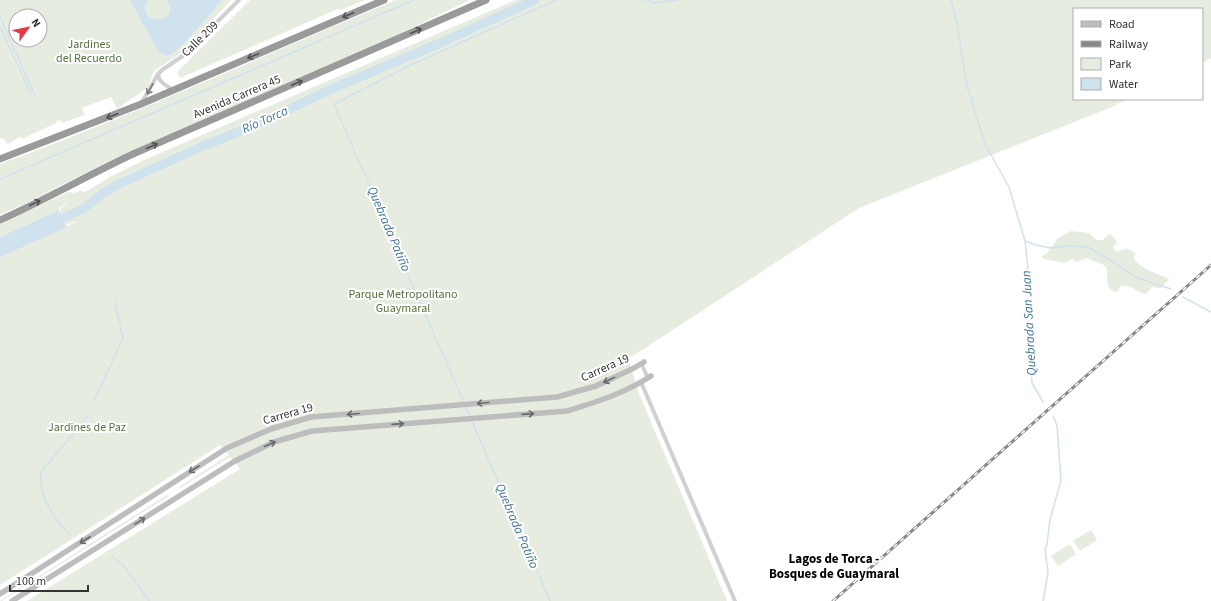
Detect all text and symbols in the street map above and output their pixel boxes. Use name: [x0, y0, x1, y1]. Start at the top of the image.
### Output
north arrow: [8, 8, 48, 48]
legend: [1073, 8, 1203, 100]
one-way arrow: [342, 12, 354, 20]
text: N: [28, 16, 44, 30]
text: Road: [1109, 16, 1135, 33]
street label: Calle 209: [178, 17, 222, 61]
one-way arrow: [409, 26, 421, 34]
park label: Jardines del Recuerdo: [56, 36, 122, 67]
text: Railway: [1109, 36, 1148, 53]
one-way arrow: [247, 53, 259, 60]
text: Park: [1109, 56, 1131, 73]
street label: Avenida Carrera 45: [190, 71, 284, 123]
text: Water: [1109, 76, 1139, 93]
one-way arrow: [290, 79, 302, 86]
one-way arrow: [145, 83, 153, 95]
water label: Río Torca: [239, 102, 291, 138]
one-way arrow: [107, 112, 119, 120]
one-way arrow: [145, 141, 157, 149]
water label: Quebrada Patiño: [363, 184, 415, 275]
one-way arrow: [29, 199, 41, 206]
water label: Quebrada San Juan: [1017, 270, 1041, 376]
park label: Parque Metropolitano Guaymaral: [348, 286, 458, 317]
street label: Carrera 19: [578, 350, 632, 386]
one-way arrow: [604, 377, 616, 384]
street label: Carrera 19: [261, 399, 315, 429]
one-way arrow: [477, 400, 490, 407]
one-way arrow: [347, 410, 360, 417]
one-way arrow: [521, 411, 534, 418]
park label: Jardines de Paz: [48, 419, 126, 436]
one-way arrow: [391, 421, 404, 428]
one-way arrow: [264, 440, 276, 447]
one-way arrow: [188, 466, 200, 474]
water label: Quebrada Patiño: [491, 481, 543, 572]
one-way arrow: [134, 516, 146, 524]
one-way arrow: [79, 536, 91, 544]
district label: Lagos de Torca - Bosques de Guaymaral: [769, 550, 899, 583]
scale bar: [10, 567, 88, 593]
text: 100 m: [16, 573, 46, 590]

